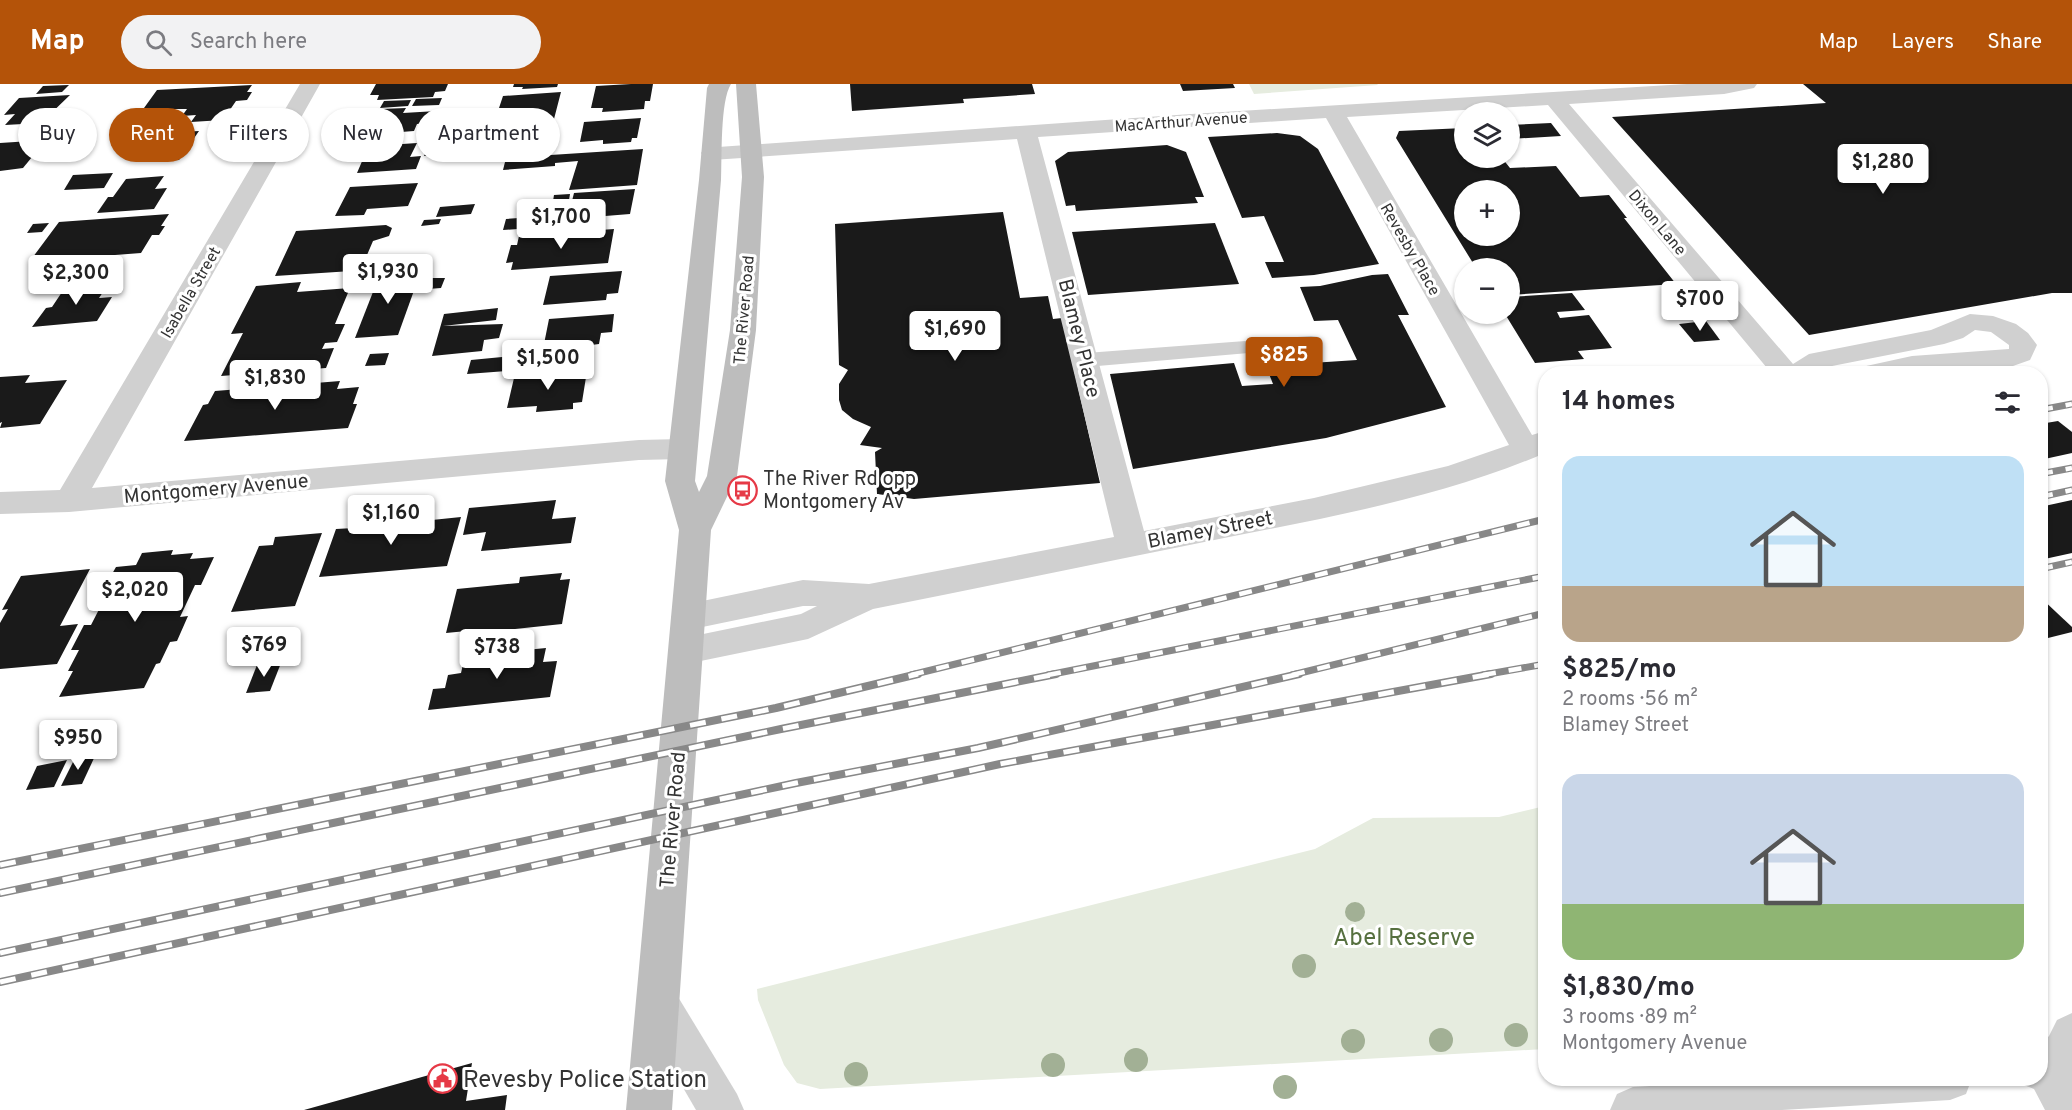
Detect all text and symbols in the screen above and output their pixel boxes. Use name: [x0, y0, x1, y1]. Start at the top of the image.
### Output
search box: [121, 15, 541, 69]
text: Map: [30, 24, 85, 60]
icon: search: [142, 26, 175, 59]
text: Search here: [190, 29, 307, 56]
text: Map: [1819, 29, 1858, 56]
text: Layers: [1891, 29, 1954, 56]
text: Share: [1987, 29, 2042, 56]
map controls: [1454, 102, 1520, 324]
button: layers: [1454, 102, 1520, 168]
chip: Buy: [18, 108, 97, 162]
chip: Rent: [109, 108, 195, 162]
chip: Filters: [207, 108, 309, 162]
chip: New: [321, 108, 404, 162]
chip: Apartment: [416, 108, 560, 162]
street label: MacArthur Avenue: [1114, 108, 1248, 138]
pin: $1,280: [1834, 144, 1932, 195]
text: $1,280: [1852, 150, 1914, 176]
button: +: [1454, 180, 1520, 246]
street label: Dixon Lane: [1623, 186, 1690, 260]
pin: $1,700: [512, 199, 610, 250]
street label: Revesby Place: [1375, 200, 1444, 300]
text: $1,700: [531, 205, 591, 231]
street label: Isabella Street: [157, 244, 226, 342]
pin: $1,930: [339, 254, 437, 305]
pin: $2,300: [27, 255, 125, 306]
street label: The River Road: [730, 255, 760, 366]
button: −: [1454, 258, 1520, 324]
text: $1,930: [357, 260, 419, 286]
text: $2,300: [42, 261, 110, 287]
street label: Blamey Place: [1051, 276, 1105, 401]
pin: $700: [1664, 281, 1736, 332]
text: $700: [1675, 287, 1725, 313]
pin: $1,690: [906, 311, 1004, 362]
text: $1,690: [923, 317, 987, 343]
pin: $825: [1248, 337, 1320, 388]
pin: $1,500: [499, 340, 597, 391]
text: $825: [1260, 343, 1308, 369]
text: $1,500: [516, 346, 580, 372]
pin: $1,830: [226, 360, 324, 411]
text: $1,830: [244, 366, 306, 392]
text: 14 homes: [1562, 386, 1676, 419]
icon: filters: [1991, 386, 2024, 419]
place label: The River Rd opp Montgomery Av: [763, 467, 916, 516]
street label: Montgomery Avenue: [123, 469, 310, 511]
bus stop icon: The River Rd opp Montgomery Av: [726, 474, 758, 506]
pin: $1,160: [342, 495, 440, 546]
icon: home: [1739, 495, 1847, 603]
text: $1,160: [362, 501, 420, 527]
street label: Blamey Street: [1146, 506, 1275, 556]
pin: $2,020: [86, 572, 184, 623]
text: $2,020: [101, 578, 169, 604]
pin: $769: [228, 627, 300, 678]
pin: $738: [461, 629, 533, 680]
text: $769: [241, 633, 287, 659]
text: $738: [473, 635, 521, 661]
text: $825/mo: [1562, 654, 1677, 687]
text: 2 rooms · 56 m²: [1562, 687, 1698, 713]
text: Blamey Street: [1562, 713, 1689, 739]
pin: $950: [42, 720, 114, 771]
text: $950: [53, 726, 103, 752]
street label: The River Road: [655, 751, 693, 890]
icon: home: [1739, 813, 1847, 921]
park label: Abel Reserve: [1333, 924, 1475, 954]
text: $1,830/mo: [1562, 972, 1695, 1005]
text: 3 rooms · 89 m²: [1562, 1005, 1697, 1031]
text: Montgomery Avenue: [1562, 1031, 1747, 1057]
public building icon: Revesby Police Station: [426, 1063, 458, 1095]
place label: Revesby Police Station: [463, 1066, 707, 1096]

